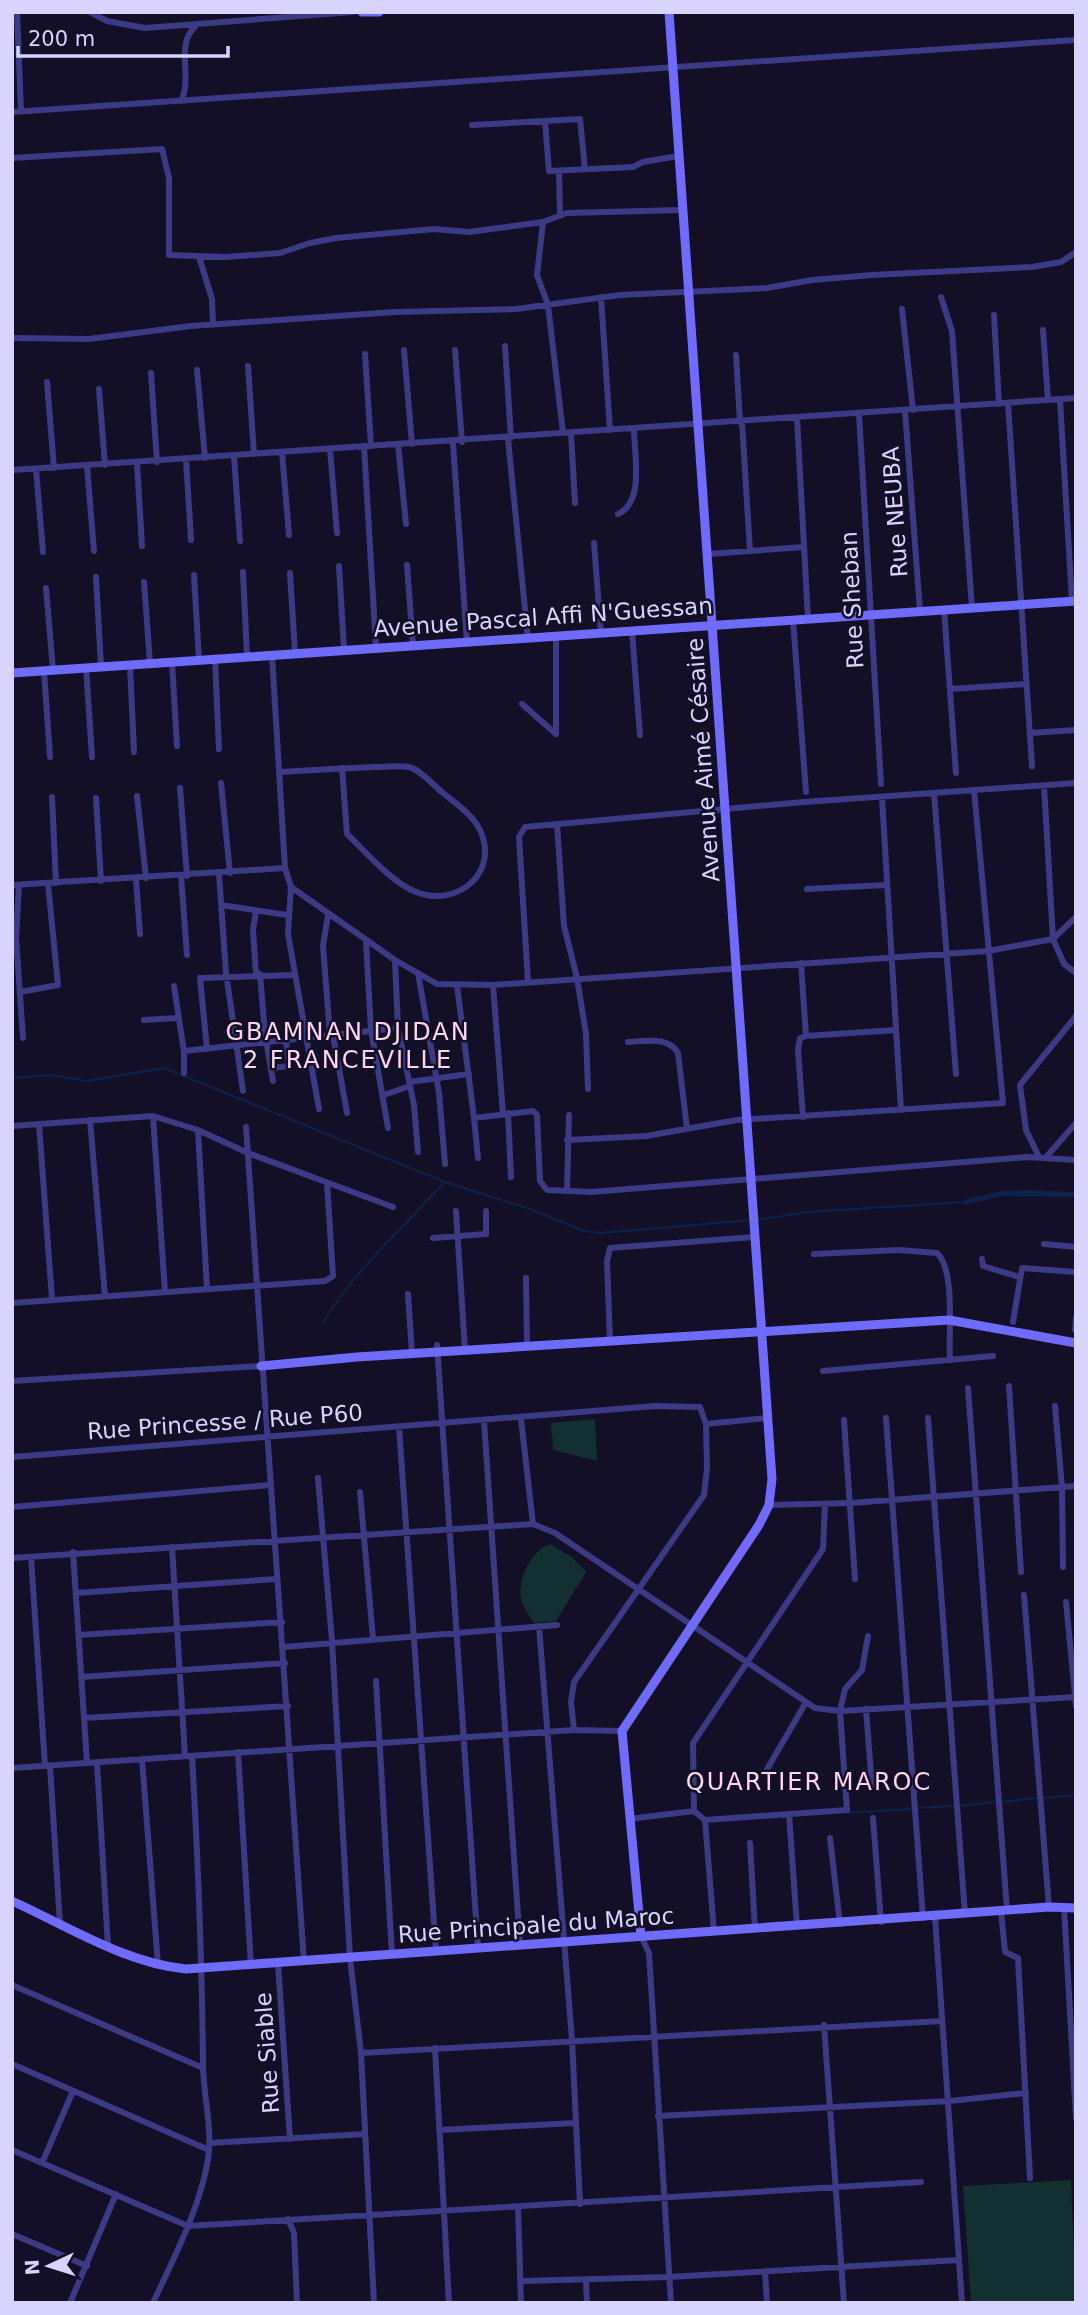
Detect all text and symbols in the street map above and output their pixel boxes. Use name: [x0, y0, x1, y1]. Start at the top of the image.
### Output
scale bar: [18, 14, 228, 58]
text: 200 m: [28, 27, 95, 51]
street label: Rue NEUBA: [877, 445, 913, 578]
street label: Rue Sheban: [835, 531, 869, 669]
street label: Avenue Pascal Affi N'Guessan: [372, 592, 714, 642]
street label: Avenue Aimé Césaire: [682, 637, 724, 883]
district label: GBAMNAN DJIDAN 2 FRANCEVILLE: [225, 1018, 471, 1074]
street label: Rue Princesse / Rue P60: [86, 1399, 364, 1445]
district label: QUARTIER MAROC: [686, 1768, 932, 1796]
street label: Rue Principale du Maroc: [397, 1902, 675, 1948]
street label: Rue Siable: [250, 1992, 284, 2114]
north arrow: [14, 2231, 84, 2301]
text: N: [21, 2258, 44, 2276]

